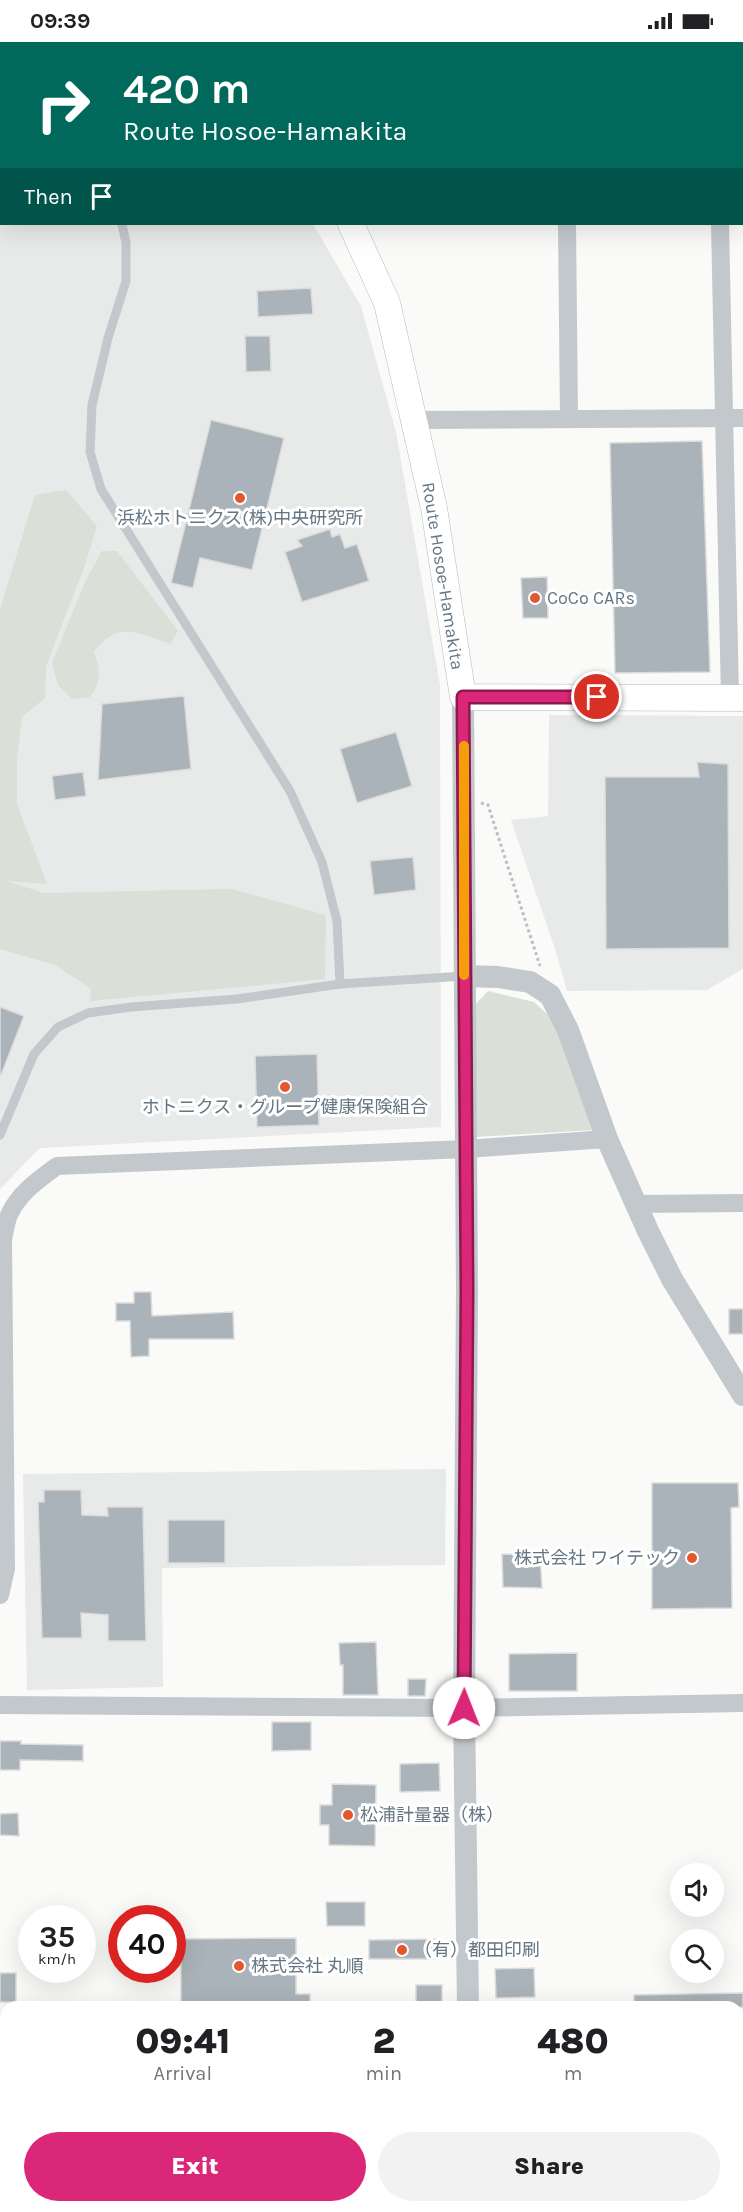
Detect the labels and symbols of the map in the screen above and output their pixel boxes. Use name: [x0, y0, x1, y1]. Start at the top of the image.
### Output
street label: Route Hosoe-Hamakita: [417, 481, 469, 671]
marker: 浜松ホトニクス(株)中央研究所: [233, 491, 247, 505]
place label: 浜松ホトニクス(株)中央研究所: [117, 507, 363, 529]
place label: CoCo CARs: [547, 587, 635, 609]
marker: CoCo CARs: [528, 591, 542, 605]
pin: [571, 671, 622, 722]
marker: ホトニクス・グループ健康保険組合: [278, 1080, 292, 1094]
place label: ホトニクス・グループ健康保険組合: [142, 1096, 428, 1118]
place label: 株式会社 ワイテック: [514, 1547, 680, 1569]
marker: 株式会社 ワイテック: [685, 1551, 699, 1565]
position arrow: [432, 1676, 496, 1740]
place label: 松浦計量器（株）: [360, 1804, 504, 1826]
marker: 松浦計量器（株）: [341, 1808, 355, 1822]
speed limit sign: 40: [108, 1905, 186, 1983]
place label: （有）都田印刷: [414, 1939, 540, 1961]
marker: （有）都田印刷: [395, 1943, 409, 1957]
place label: 株式会社 丸順: [251, 1955, 363, 1977]
marker: 株式会社 丸順: [232, 1959, 246, 1973]

